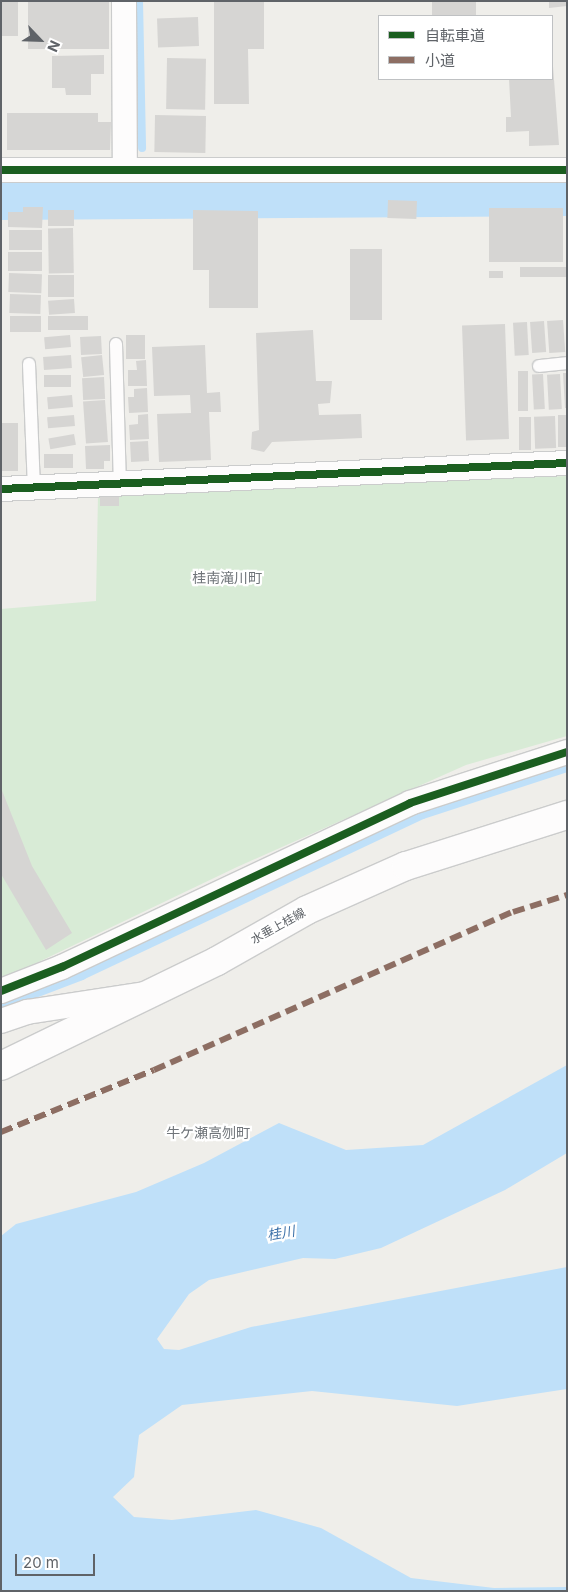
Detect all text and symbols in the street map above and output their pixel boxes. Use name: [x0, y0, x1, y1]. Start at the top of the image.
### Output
north arrow: [15, 15, 65, 65]
legend: [378, 15, 553, 80]
text: 自転車道: [425, 26, 485, 45]
text: N: [44, 38, 64, 55]
text: 小道: [425, 51, 455, 70]
district label: 桂南滝川町: [192, 570, 262, 586]
street label: 水垂上桂線: [248, 905, 308, 947]
district label: 牛ケ瀬高刎町: [166, 1125, 250, 1141]
water label: 桂川: [266, 1222, 296, 1244]
scale bar: [18, 1544, 98, 1576]
text: 20 m: [23, 1553, 59, 1572]

